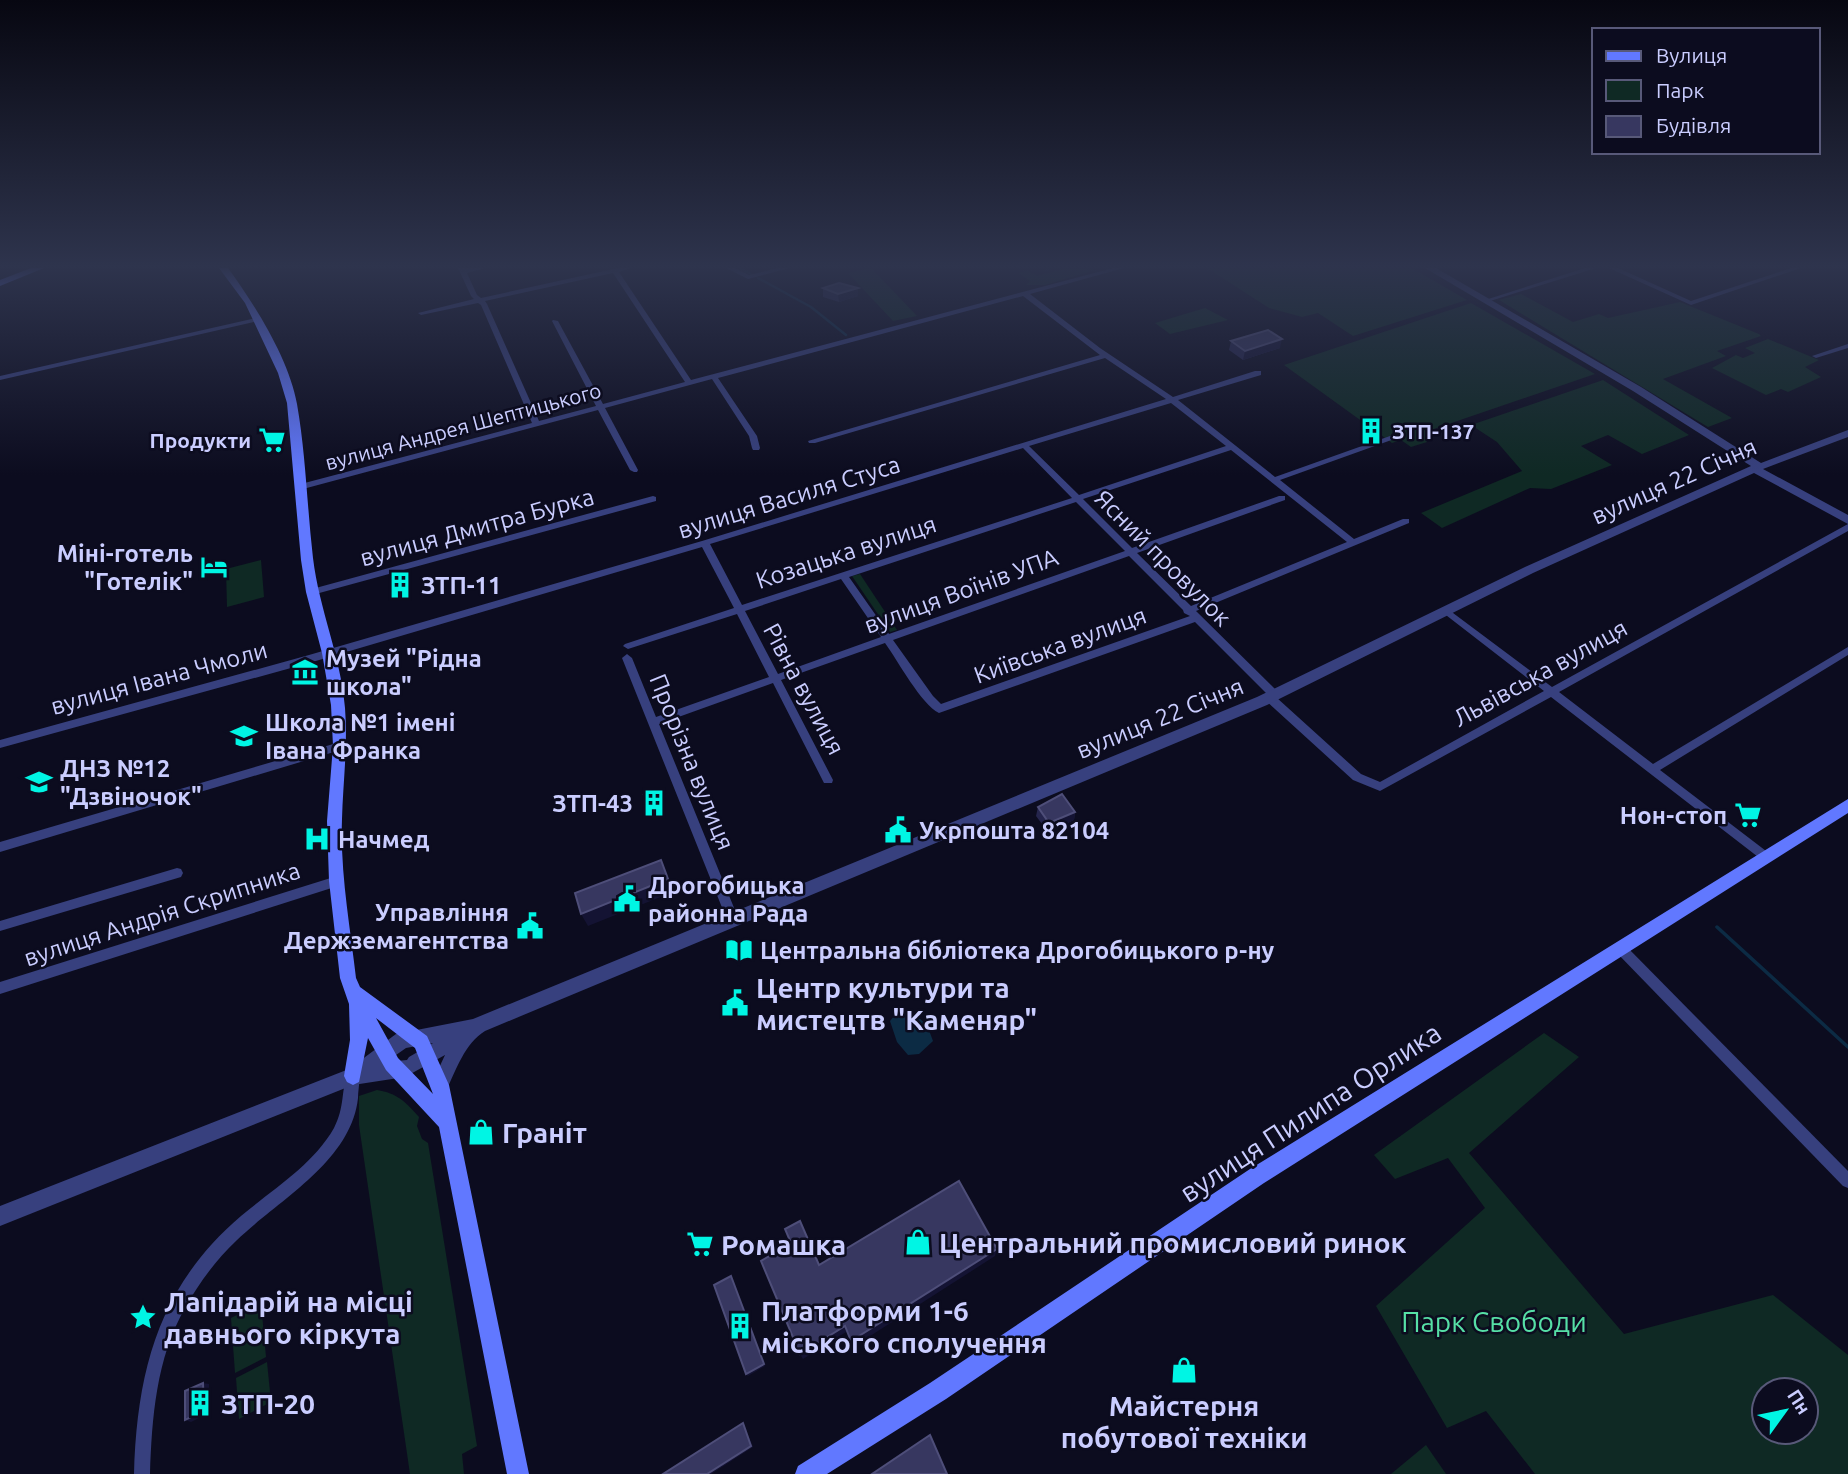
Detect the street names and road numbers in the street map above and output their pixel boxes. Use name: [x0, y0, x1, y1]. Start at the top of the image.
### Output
street label: вулиця Андрея Шептицького: [322, 378, 604, 474]
street label: вулиця 22 Січня: [1587, 433, 1761, 529]
street label: вулиця Василя Стуса: [675, 450, 903, 544]
street label: вулиця Дмитра Бурка: [357, 483, 597, 571]
street label: Ясний провулок: [1090, 485, 1236, 631]
street label: Козацька вулиця: [752, 510, 940, 594]
street label: вулиця Воїнів УПА: [860, 543, 1062, 639]
street label: Київська вулиця: [970, 601, 1150, 689]
street label: Львівська вулиця: [1448, 614, 1632, 732]
street label: Рівна вулиця: [758, 619, 850, 759]
street label: вулиця Івана Чмоли: [48, 636, 270, 720]
street label: Прорізна вулиця: [644, 670, 740, 854]
street label: вулиця 22 Січня: [1073, 672, 1247, 764]
street label: вулиця Андрія Скрипника: [20, 857, 304, 971]
street label: вулиця Пилипа Орлика: [1174, 1016, 1446, 1208]

